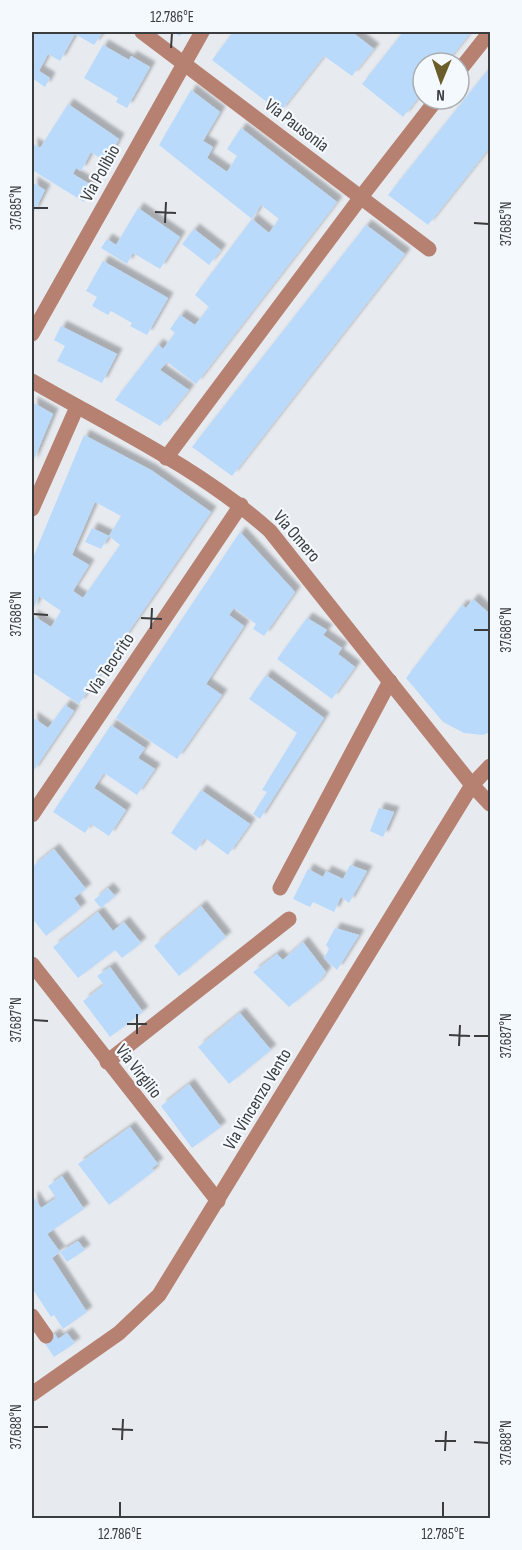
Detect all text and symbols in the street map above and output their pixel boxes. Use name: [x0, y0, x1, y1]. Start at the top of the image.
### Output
text: 12.786°E: [150, 8, 194, 27]
north arrow: [411, 51, 471, 111]
text: N: [436, 85, 445, 104]
street label: Via Pausonia: [260, 94, 333, 156]
street label: Via Polibio: [76, 141, 125, 205]
text: 37.685°N: [7, 186, 26, 230]
text: 37.685°N: [497, 202, 516, 246]
street label: Via Omero: [269, 506, 325, 566]
text: 37.686°N: [7, 591, 26, 637]
text: 37.686°N: [497, 607, 516, 653]
street label: Via Teocrito: [82, 629, 139, 699]
text: 37.687°N: [7, 997, 26, 1043]
text: 37.687°N: [497, 1013, 516, 1059]
street label: Via Virgilio: [111, 1040, 166, 1102]
street label: Via Vincenzo Vento: [219, 1045, 296, 1154]
text: 37.688°N: [7, 1404, 26, 1450]
text: 37.688°N: [497, 1420, 516, 1466]
text: 12.786°E: [98, 1525, 142, 1544]
text: 12.785°E: [421, 1525, 465, 1544]

